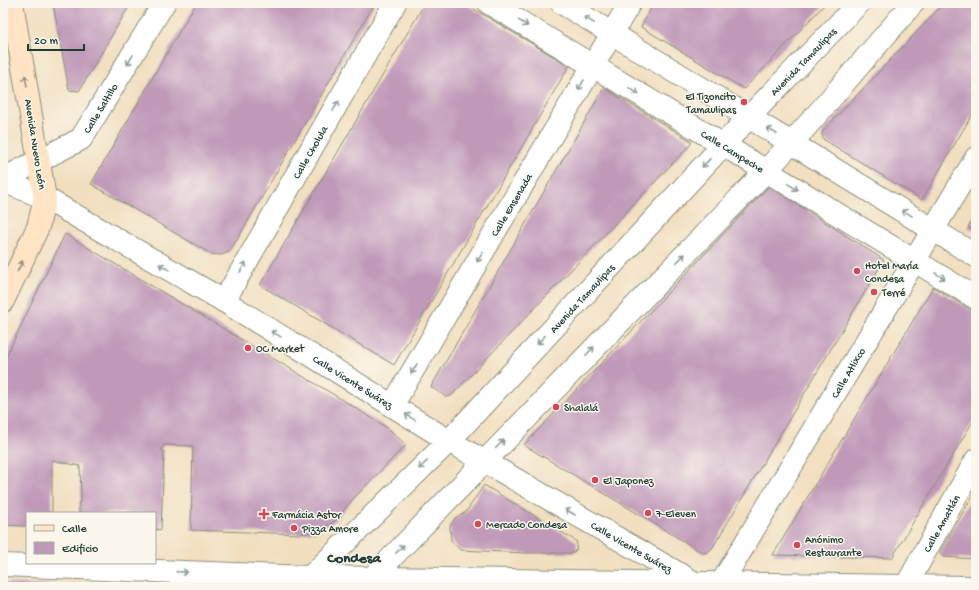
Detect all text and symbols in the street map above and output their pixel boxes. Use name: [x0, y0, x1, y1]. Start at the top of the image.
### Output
one-way arrow: [583, 15, 595, 23]
one-way arrow: [517, 20, 529, 28]
scale bar: [28, 26, 84, 52]
street label: Avenida Tamaulipas: [769, 26, 840, 99]
text: 20 m: [34, 35, 59, 49]
one-way arrow: [125, 54, 133, 66]
one-way arrow: [22, 75, 30, 88]
one-way arrow: [577, 79, 585, 91]
street label: Calle Saltillo: [82, 82, 122, 136]
one-way arrow: [628, 87, 640, 95]
place label: El Tizoncito Tamaulipas: [685, 92, 737, 117]
marker: El Tizoncito Tamaulipas: [739, 97, 749, 107]
street label: Avenida Nuevo León: [21, 98, 47, 191]
one-way arrow: [332, 100, 340, 112]
street label: Calle Cholula: [291, 123, 332, 181]
one-way arrow: [766, 127, 778, 135]
street label: Calle Campeche: [698, 129, 766, 176]
one-way arrow: [701, 158, 711, 168]
street label: Calle Ensenada: [489, 171, 536, 239]
one-way arrow: [787, 183, 798, 191]
one-way arrow: [901, 209, 913, 217]
one-way arrow: [475, 251, 483, 263]
one-way arrow: [676, 253, 686, 263]
one-way arrow: [17, 260, 24, 272]
one-way arrow: [240, 261, 248, 273]
place label: Hotel María Condesa: [865, 261, 919, 286]
street label: Avenida Tamaulipas: [548, 262, 618, 336]
one-way arrow: [159, 263, 171, 271]
marker: Hotel María Condesa: [852, 266, 862, 276]
one-way arrow: [934, 273, 946, 281]
marker: Terré: [869, 287, 879, 297]
place label: Terré: [881, 288, 906, 300]
one-way arrow: [270, 329, 282, 337]
one-way arrow: [537, 335, 546, 345]
marker: OC Market: [243, 343, 253, 353]
place label: OC Market: [256, 344, 305, 356]
one-way arrow: [585, 346, 595, 356]
street label: Calle Atlixco: [830, 346, 869, 401]
street label: Calle Vicente Suárez: [310, 354, 395, 413]
one-way arrow: [409, 363, 417, 375]
marker: Shalalá: [551, 402, 561, 412]
place label: Shalalá: [564, 403, 599, 415]
one-way arrow: [405, 413, 416, 421]
one-way arrow: [495, 439, 505, 449]
one-way arrow: [418, 460, 428, 470]
marker: El Japonez: [590, 475, 600, 485]
place label: El Japonez: [603, 476, 655, 488]
street label: Calle Amatlán: [922, 492, 964, 555]
one-way arrow: [565, 507, 577, 515]
marker: 7-Eleven: [643, 508, 653, 518]
marker: Farmácia Astor: [259, 509, 269, 519]
place label: 7-Eleven: [655, 509, 697, 521]
place label: Farmácia Astor: [271, 510, 342, 522]
legend: [26, 512, 156, 564]
marker: Mercado Condesa: [473, 519, 483, 529]
place label: Mercado Condesa: [486, 520, 568, 532]
street label: Calle Vicente Suárez: [588, 520, 675, 577]
text: Calle: [62, 523, 87, 537]
marker: Pizza Amore: [289, 523, 299, 533]
place label: Pizza Amore: [301, 524, 359, 536]
place label: Anónimo Restaurante: [805, 535, 862, 560]
marker: Anónimo Restaurante: [792, 540, 802, 550]
text: Edificio: [62, 543, 98, 557]
one-way arrow: [395, 544, 405, 554]
district label: Condesa: [326, 550, 381, 568]
one-way arrow: [175, 568, 188, 576]

